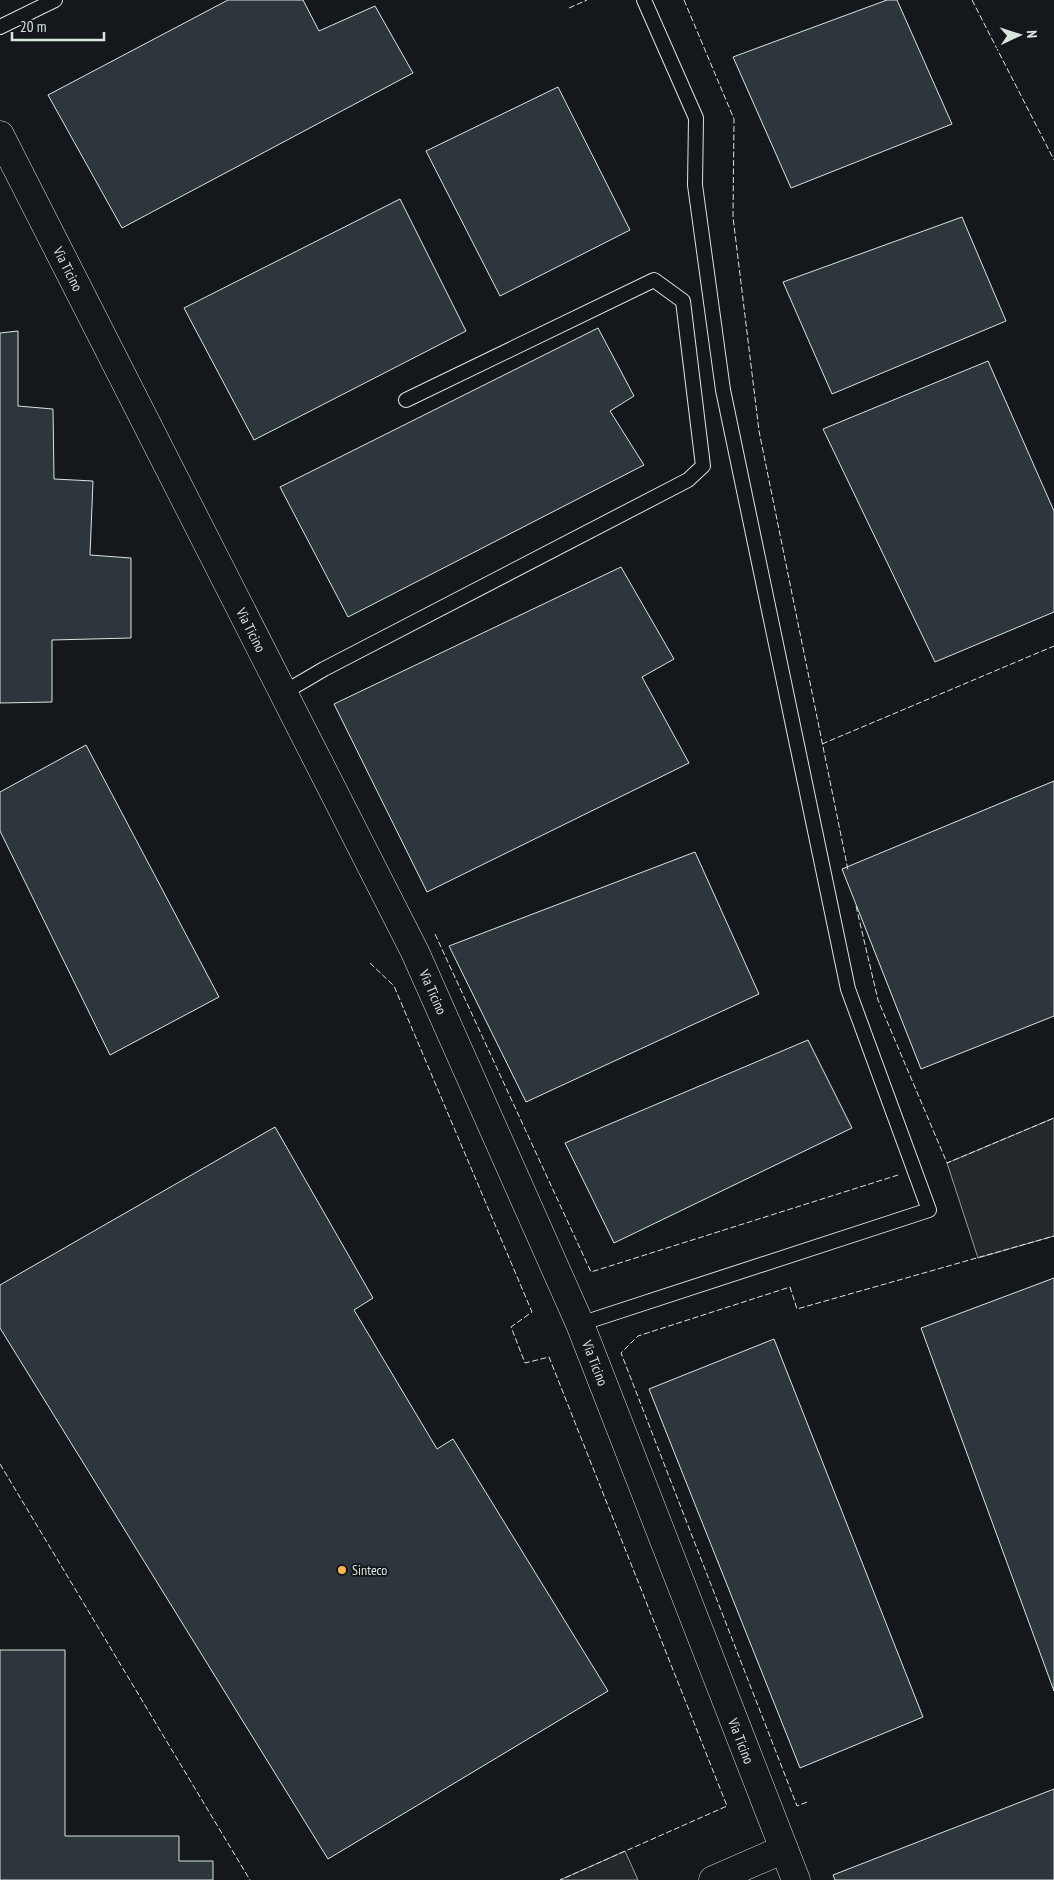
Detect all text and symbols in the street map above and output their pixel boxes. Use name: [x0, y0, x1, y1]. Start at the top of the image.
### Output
scale bar: [12, 10, 105, 42]
north arrow: [994, 10, 1044, 60]
text: 20 m: [20, 17, 46, 36]
text: N: [1023, 30, 1041, 38]
street label: Via Ticino: [49, 243, 87, 294]
street label: Via Ticino: [232, 604, 270, 655]
street label: Via Ticino: [415, 966, 451, 1017]
street label: Via Ticino: [578, 1337, 612, 1388]
place label: Sinteco: [352, 1561, 387, 1579]
marker: Sinteco: [336, 1564, 348, 1576]
street label: Via Ticino: [724, 1715, 758, 1766]

